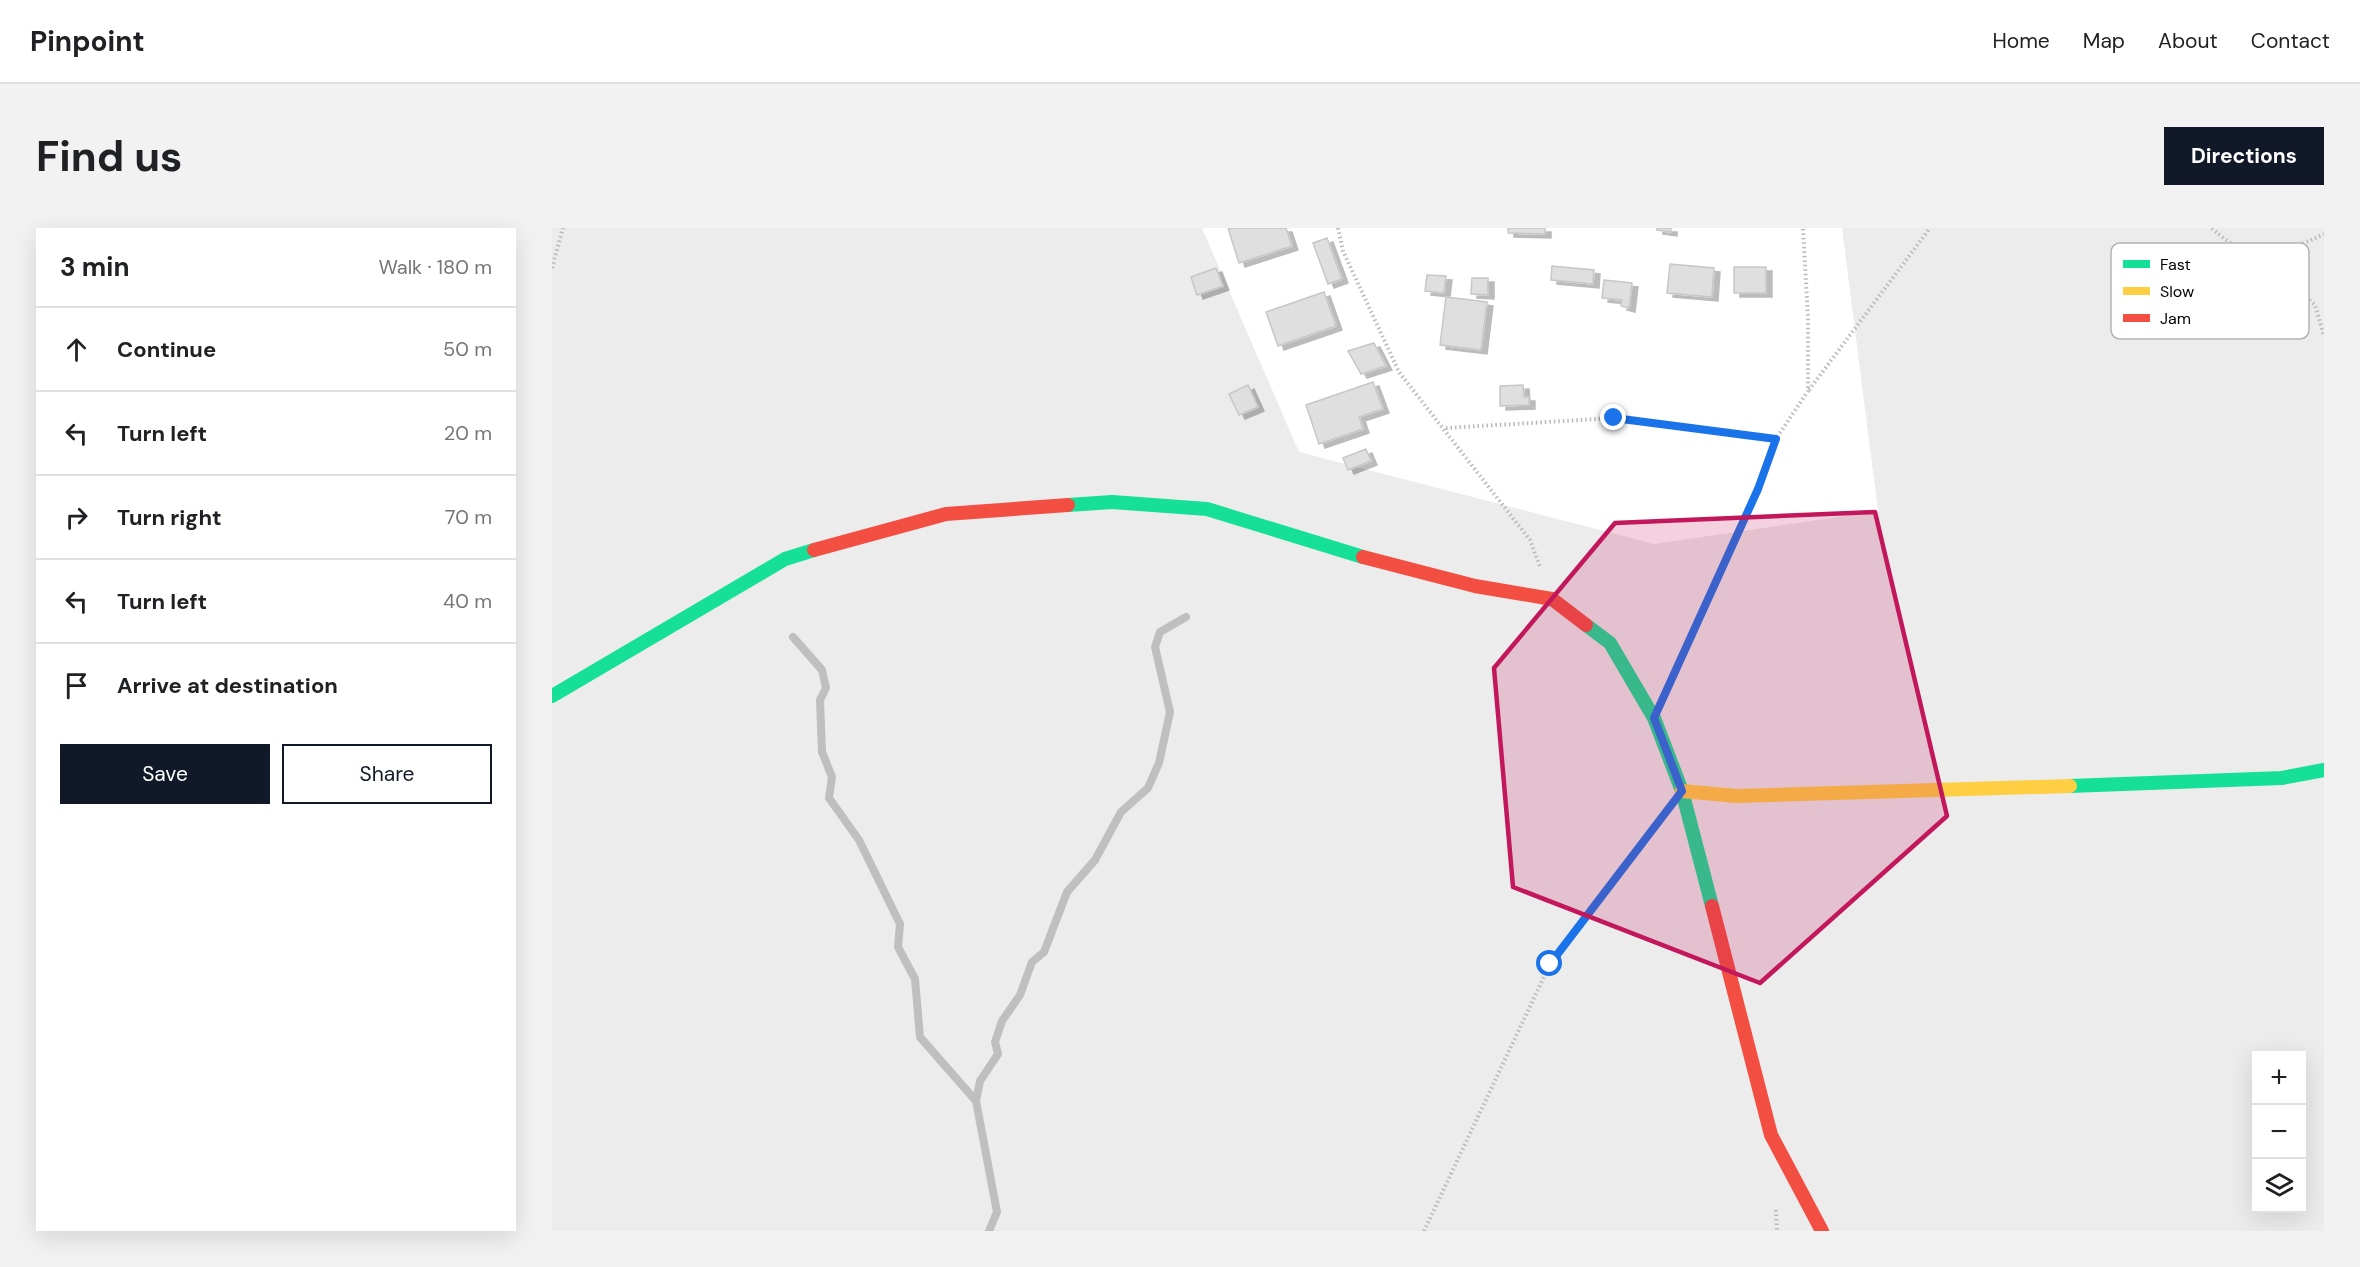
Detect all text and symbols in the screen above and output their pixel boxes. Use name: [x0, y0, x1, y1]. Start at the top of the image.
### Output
text: Pinpoint: [30, 23, 145, 60]
text: Home: [1992, 27, 2050, 55]
text: Map: [2083, 27, 2125, 55]
text: About: [2158, 27, 2218, 55]
text: Contact: [2251, 27, 2330, 55]
button: Directions: [2164, 127, 2324, 185]
text: Find us: [36, 129, 182, 184]
legend: [2111, 243, 2309, 339]
text: 3 min: [60, 250, 129, 284]
text: Walk · 180 m: [378, 254, 492, 280]
text: Fast: [2160, 254, 2191, 275]
text: Slow: [2160, 281, 2194, 302]
text: Jam: [2160, 308, 2191, 329]
icon: ahead: [60, 333, 93, 366]
text: Continue: [117, 335, 216, 364]
text: 50 m: [443, 336, 492, 362]
route end: [1600, 404, 1626, 430]
icon: left: [60, 417, 93, 450]
text: Turn left: [117, 419, 207, 448]
text: 20 m: [444, 420, 492, 446]
icon: right: [60, 501, 93, 534]
text: Turn right: [117, 503, 222, 532]
text: 70 m: [445, 504, 492, 530]
icon: left: [60, 585, 93, 618]
text: Turn left: [117, 587, 207, 616]
text: 40 m: [443, 588, 492, 614]
icon: arrive: [60, 669, 93, 702]
text: Arrive at destination: [117, 671, 338, 700]
button: Save: [60, 744, 270, 804]
button: Share: [282, 744, 492, 804]
route start: [1536, 950, 1562, 976]
map controls: [2252, 1051, 2306, 1213]
button: +: [2252, 1051, 2306, 1105]
button: −: [2252, 1105, 2306, 1159]
button: layers: [2252, 1159, 2306, 1213]

